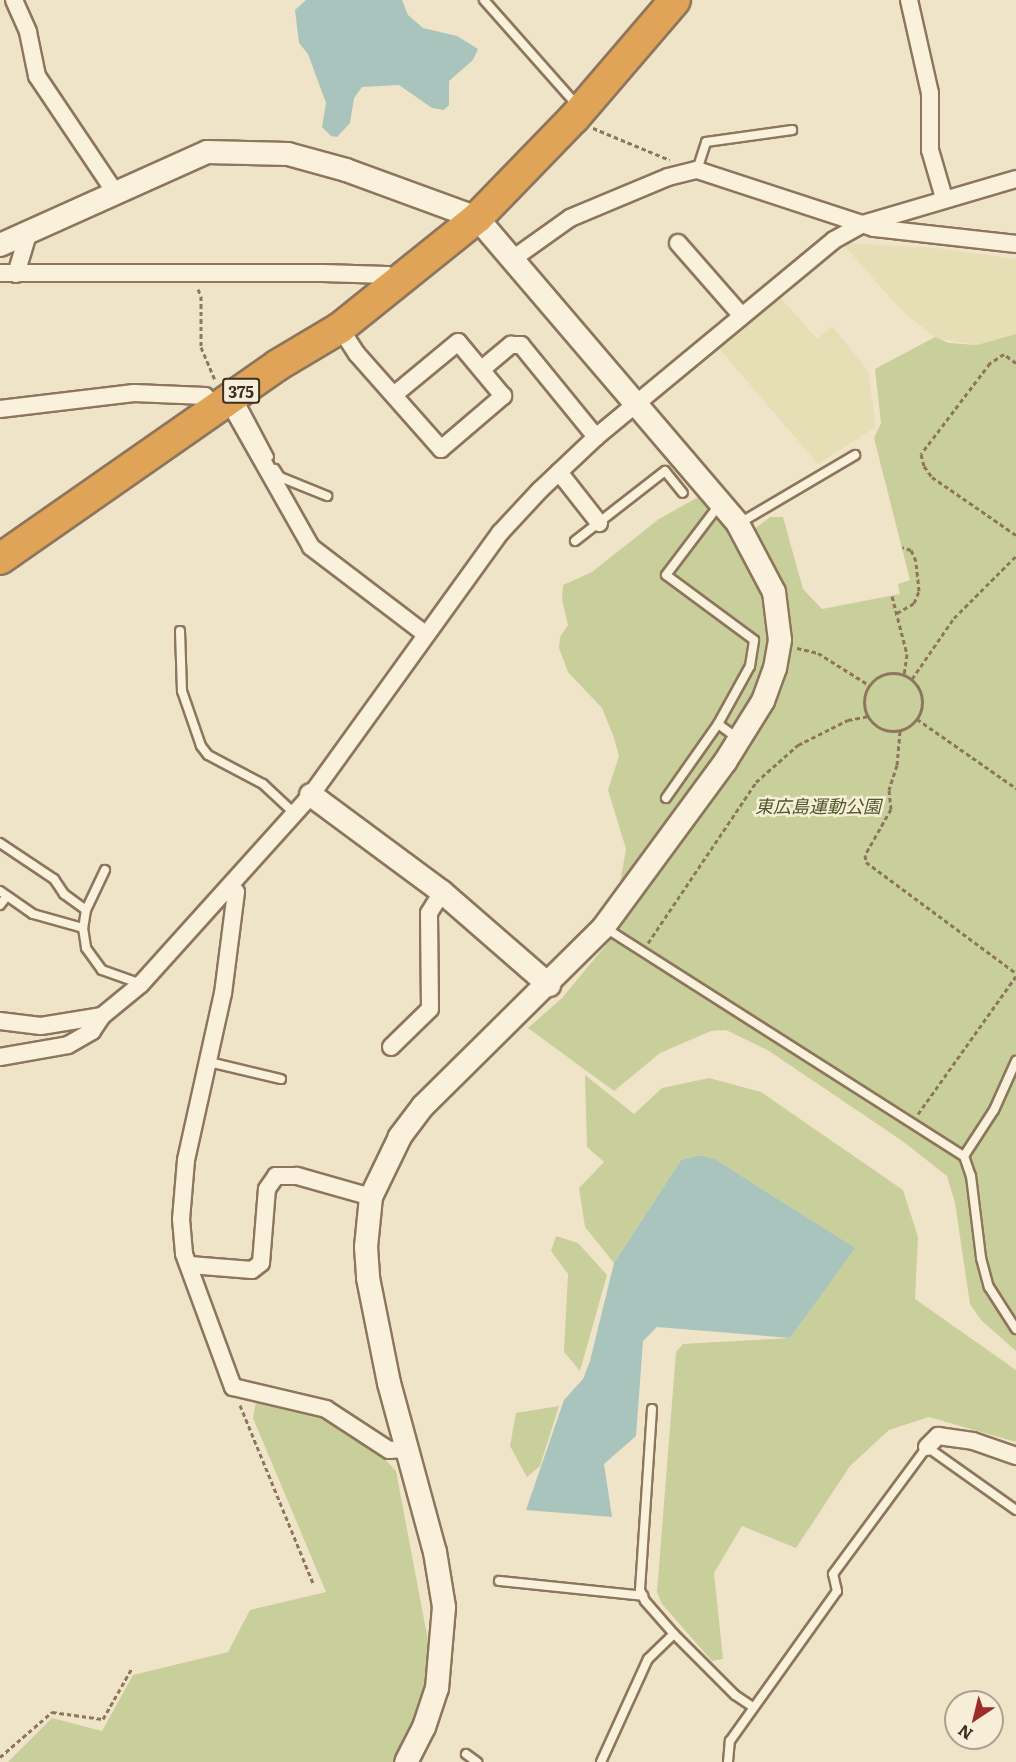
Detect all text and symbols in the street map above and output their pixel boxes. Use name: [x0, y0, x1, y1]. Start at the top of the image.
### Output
road number: 375: [222, 378, 260, 404]
park label: 東広島運動公園: [755, 795, 881, 817]
north arrow: [944, 1690, 1004, 1750]
text: N: [952, 1719, 977, 1747]

